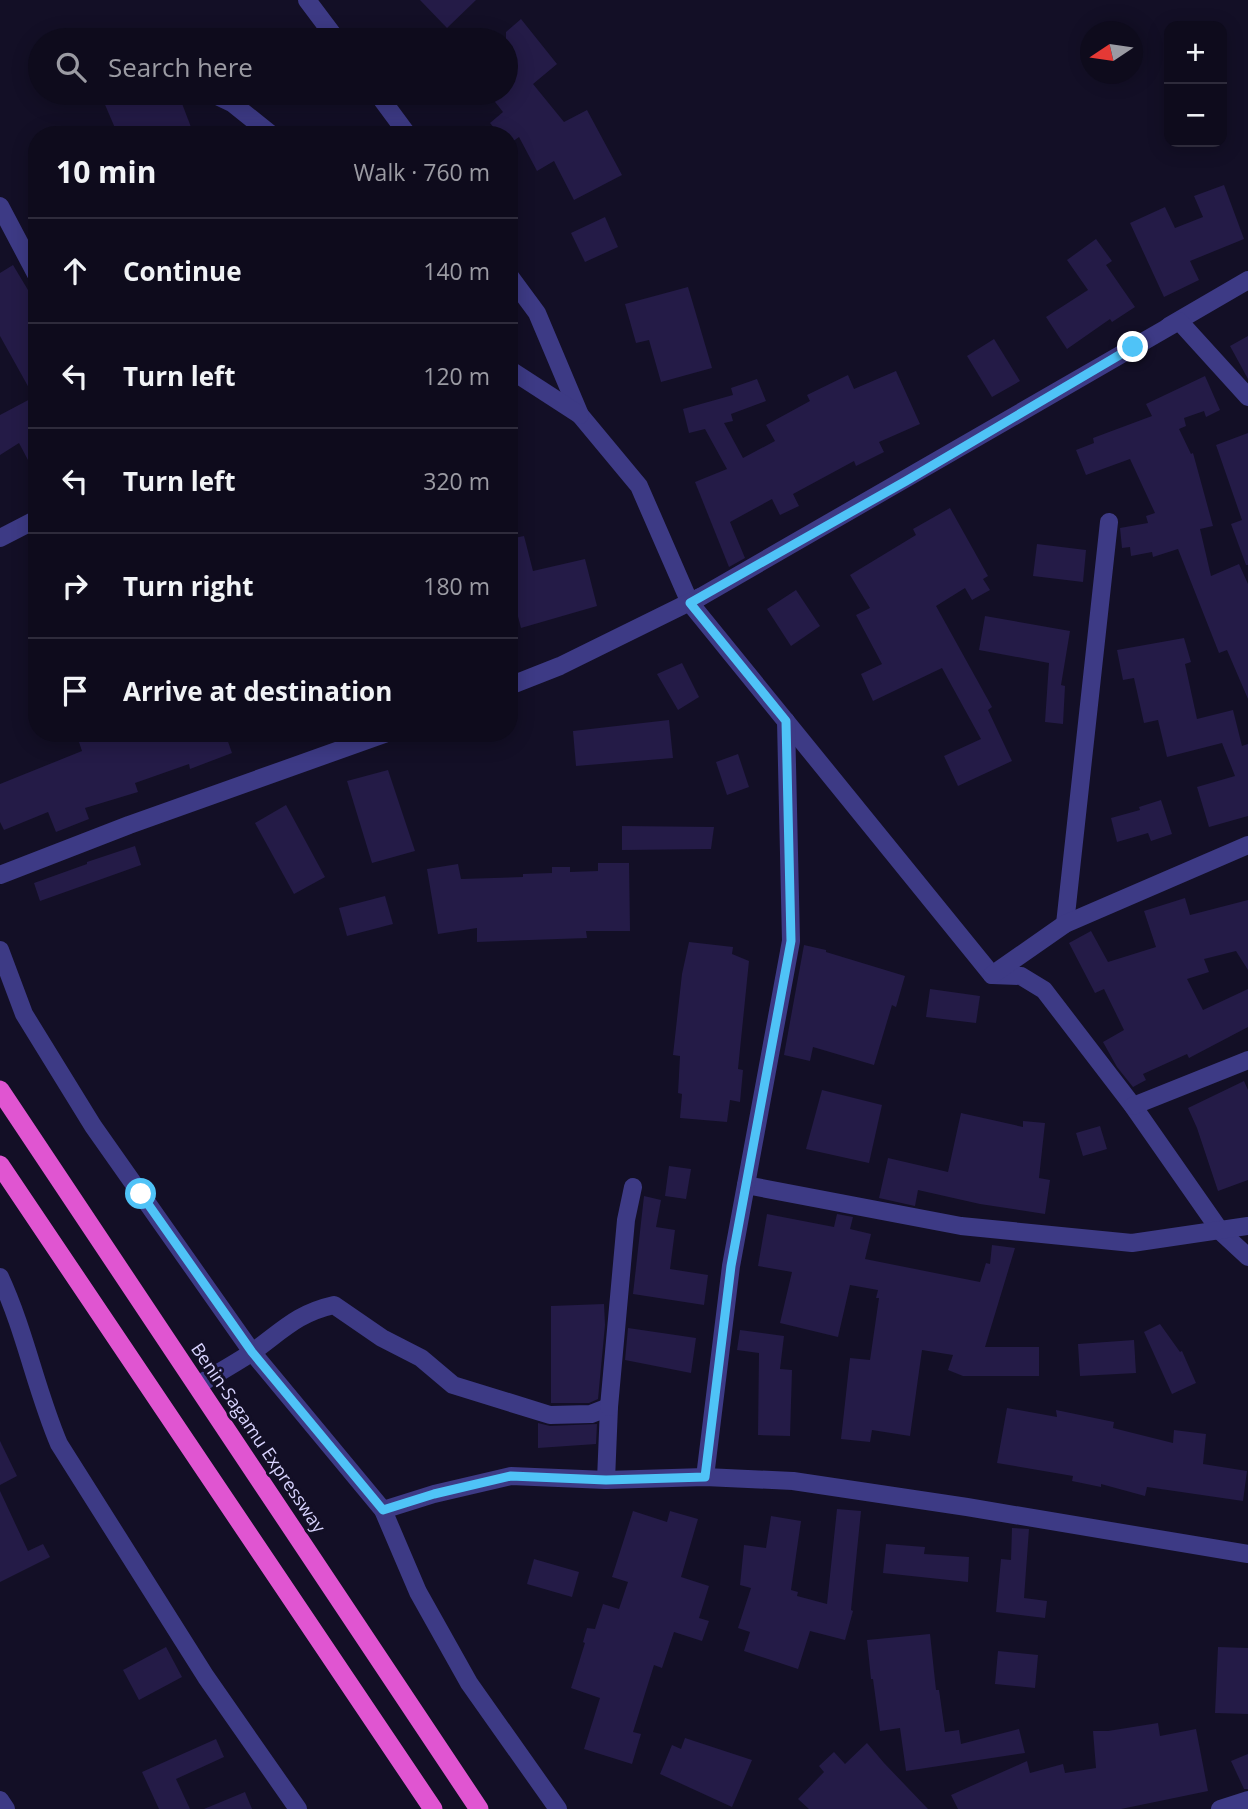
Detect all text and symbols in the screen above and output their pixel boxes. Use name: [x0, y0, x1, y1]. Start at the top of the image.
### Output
north arrow: [1080, 21, 1143, 84]
map controls: [1164, 21, 1227, 147]
button: +: [1164, 21, 1227, 84]
search box: [28, 28, 518, 105]
icon: search: [52, 48, 90, 86]
text: Search here: [108, 49, 253, 85]
button: −: [1164, 84, 1227, 147]
text: 10 min: [56, 151, 156, 192]
text: Walk · 760 m: [353, 156, 490, 188]
icon: ahead: [56, 252, 94, 290]
text: Continue: [123, 253, 242, 289]
text: 140 m: [423, 255, 490, 287]
route end: [1117, 331, 1148, 362]
icon: left: [56, 357, 94, 395]
text: Turn left: [123, 358, 235, 394]
text: 120 m: [423, 360, 490, 392]
icon: left: [56, 462, 94, 500]
text: Turn left: [123, 463, 235, 499]
text: 320 m: [423, 465, 490, 497]
icon: right: [56, 567, 94, 605]
text: Turn right: [123, 568, 254, 604]
text: 180 m: [423, 570, 490, 602]
icon: arrive: [56, 672, 94, 710]
text: Arrive at destination: [123, 673, 392, 709]
route start: [125, 1178, 156, 1209]
street label: Benin-Sagamu Expressway: [186, 1338, 332, 1538]

